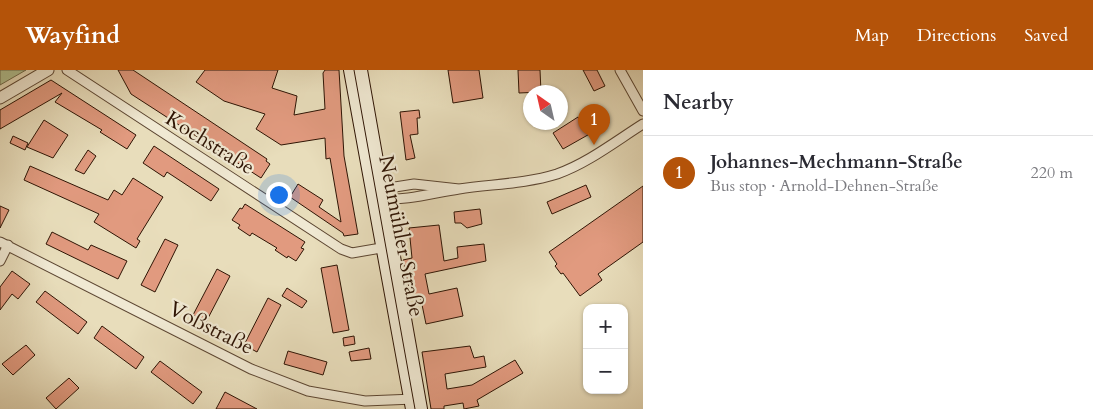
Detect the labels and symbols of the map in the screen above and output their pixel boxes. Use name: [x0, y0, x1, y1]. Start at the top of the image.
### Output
north arrow: [523, 85, 568, 130]
street label: Kochstraße: [160, 104, 260, 182]
pin: 1: [578, 104, 610, 145]
street label: Neumühler Straße: [371, 153, 431, 319]
your location: [266, 182, 292, 208]
street label: Voßstraße: [164, 294, 258, 362]

